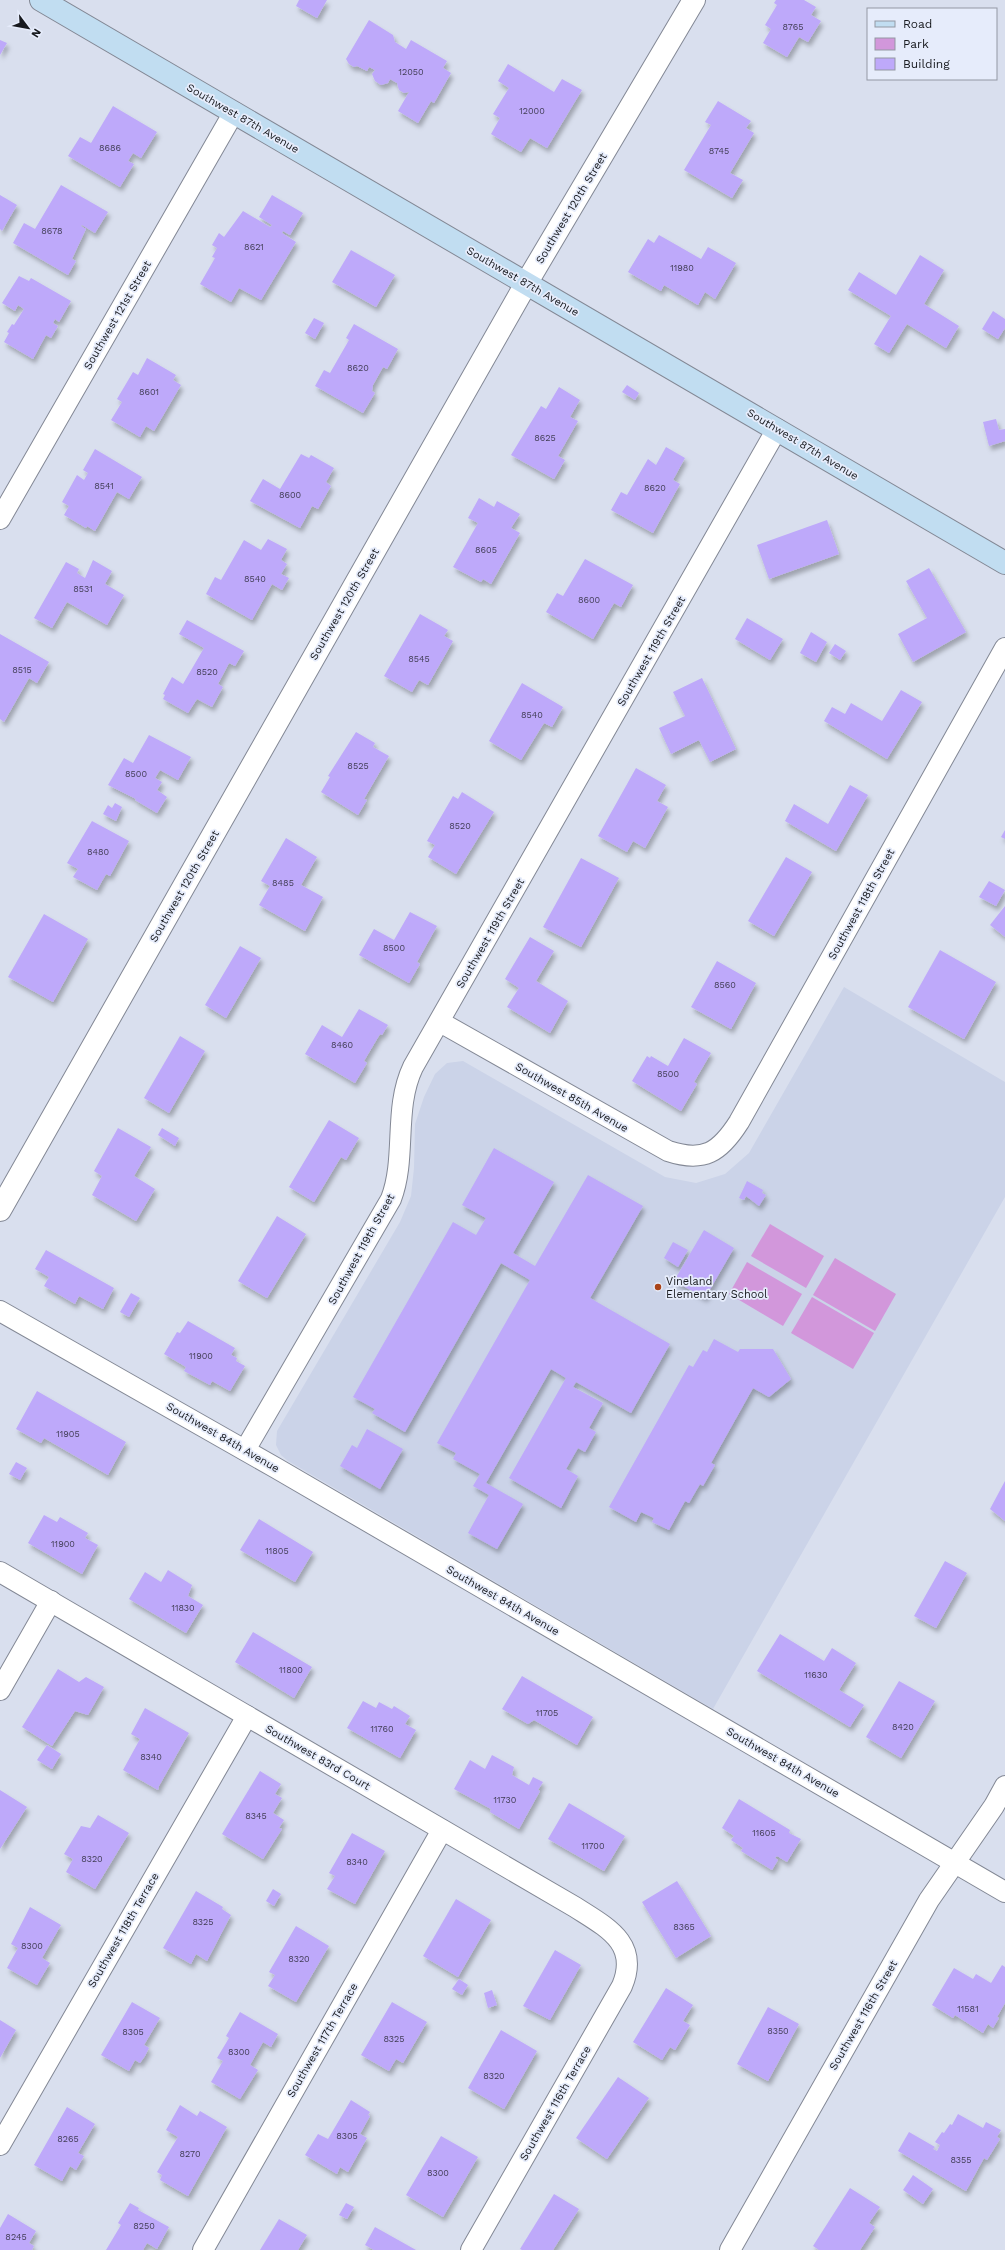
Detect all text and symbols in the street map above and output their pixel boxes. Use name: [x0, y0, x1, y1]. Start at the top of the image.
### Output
north arrow: [8, 8, 48, 48]
legend: [867, 8, 997, 80]
text: Road: [903, 17, 932, 31]
house number: 8765: [783, 22, 803, 32]
text: N: [28, 26, 44, 40]
text: Park: [903, 37, 929, 51]
text: Building: [903, 57, 950, 71]
house number: 12050: [398, 67, 424, 77]
street label: Southwest 87th Avenue: [184, 81, 301, 156]
house number: 12000: [519, 106, 545, 116]
house number: 8686: [99, 143, 121, 153]
house number: 8745: [709, 146, 729, 156]
street label: Southwest 120th Street: [533, 150, 610, 266]
house number: 8678: [41, 226, 63, 236]
house number: 8621: [244, 242, 264, 252]
street label: Southwest 87th Avenue: [464, 244, 581, 319]
street label: Southwest 121st Street: [81, 258, 154, 372]
house number: 11980: [670, 263, 694, 273]
house number: 8620: [347, 363, 369, 373]
house number: 8601: [139, 387, 159, 397]
street label: Southwest 87th Avenue: [745, 406, 861, 483]
house number: 8625: [534, 433, 556, 443]
house number: 8541: [94, 481, 114, 491]
house number: 8620: [644, 483, 666, 493]
house number: 8600: [279, 490, 302, 500]
house number: 8605: [475, 545, 497, 555]
street label: Southwest 120th Street: [307, 546, 382, 662]
house number: 8540: [244, 574, 266, 584]
house number: 8531: [73, 584, 93, 594]
street label: Southwest 119th Street: [615, 594, 688, 709]
house number: 8600: [578, 595, 601, 605]
house number: 8545: [408, 654, 430, 664]
house number: 8515: [12, 665, 32, 675]
house number: 8520: [196, 667, 218, 677]
house number: 8540: [521, 710, 543, 720]
house number: 8525: [347, 761, 369, 771]
house number: 8500: [125, 769, 147, 779]
house number: 8520: [449, 821, 471, 831]
street label: Southwest 120th Street: [147, 828, 222, 944]
street label: Southwest 118th Street: [826, 846, 898, 962]
house number: 8480: [87, 847, 109, 857]
street label: Southwest 119th Street: [454, 876, 527, 991]
house number: 8485: [272, 878, 294, 888]
house number: 8500: [383, 943, 405, 953]
house number: 8560: [714, 980, 736, 990]
house number: 8460: [331, 1040, 353, 1050]
street label: Southwest 85th Avenue: [513, 1060, 630, 1135]
house number: 8500: [657, 1069, 679, 1079]
street label: Southwest 119th Street: [326, 1191, 398, 1307]
place label: Vineland Elementary School: [666, 1275, 768, 1301]
marker: Vineland Elementary School: [653, 1282, 663, 1292]
house number: 11900: [189, 1351, 213, 1361]
street label: Southwest 84th Avenue: [164, 1400, 282, 1475]
house number: 11905: [56, 1429, 80, 1439]
house number: 11900: [51, 1539, 75, 1549]
house number: 11805: [265, 1546, 289, 1556]
street label: Southwest 84th Avenue: [444, 1563, 562, 1638]
house number: 11830: [171, 1603, 195, 1613]
house number: 11800: [279, 1665, 303, 1675]
house number: 11630: [804, 1670, 828, 1680]
house number: 11705: [536, 1708, 558, 1718]
street label: Southwest 83rd Court: [263, 1722, 373, 1793]
house number: 8420: [892, 1722, 914, 1732]
house number: 11760: [371, 1724, 394, 1734]
street label: Southwest 84th Avenue: [724, 1725, 842, 1800]
house number: 8340: [140, 1752, 162, 1762]
house number: 11730: [494, 1795, 517, 1805]
house number: 8345: [245, 1811, 267, 1821]
house number: 11605: [752, 1828, 776, 1838]
house number: 11700: [581, 1841, 605, 1851]
house number: 8320: [81, 1854, 103, 1864]
house number: 8340: [346, 1857, 368, 1867]
street label: Southwest 118th Terrace: [85, 1870, 162, 1990]
house number: 8325: [192, 1917, 214, 1927]
house number: 8365: [673, 1922, 695, 1932]
house number: 8300: [21, 1941, 43, 1951]
house number: 8320: [288, 1954, 310, 1964]
street label: Southwest 116th Street: [827, 1958, 900, 2072]
street label: Southwest 117th Terrace: [284, 1981, 361, 2100]
house number: 11581: [957, 2004, 979, 2014]
house number: 8350: [767, 2026, 789, 2036]
house number: 8305: [122, 2027, 144, 2037]
house number: 8325: [383, 2034, 405, 2044]
street label: Southwest 116th Terrace: [517, 2043, 594, 2163]
house number: 8300: [228, 2047, 250, 2057]
house number: 8320: [483, 2071, 505, 2081]
house number: 8305: [336, 2131, 358, 2141]
house number: 8265: [57, 2134, 79, 2144]
house number: 8270: [179, 2149, 201, 2159]
house number: 8355: [950, 2155, 972, 2165]
house number: 8300: [427, 2168, 449, 2178]
house number: 8250: [133, 2221, 155, 2231]
house number: 8245: [5, 2232, 27, 2242]

